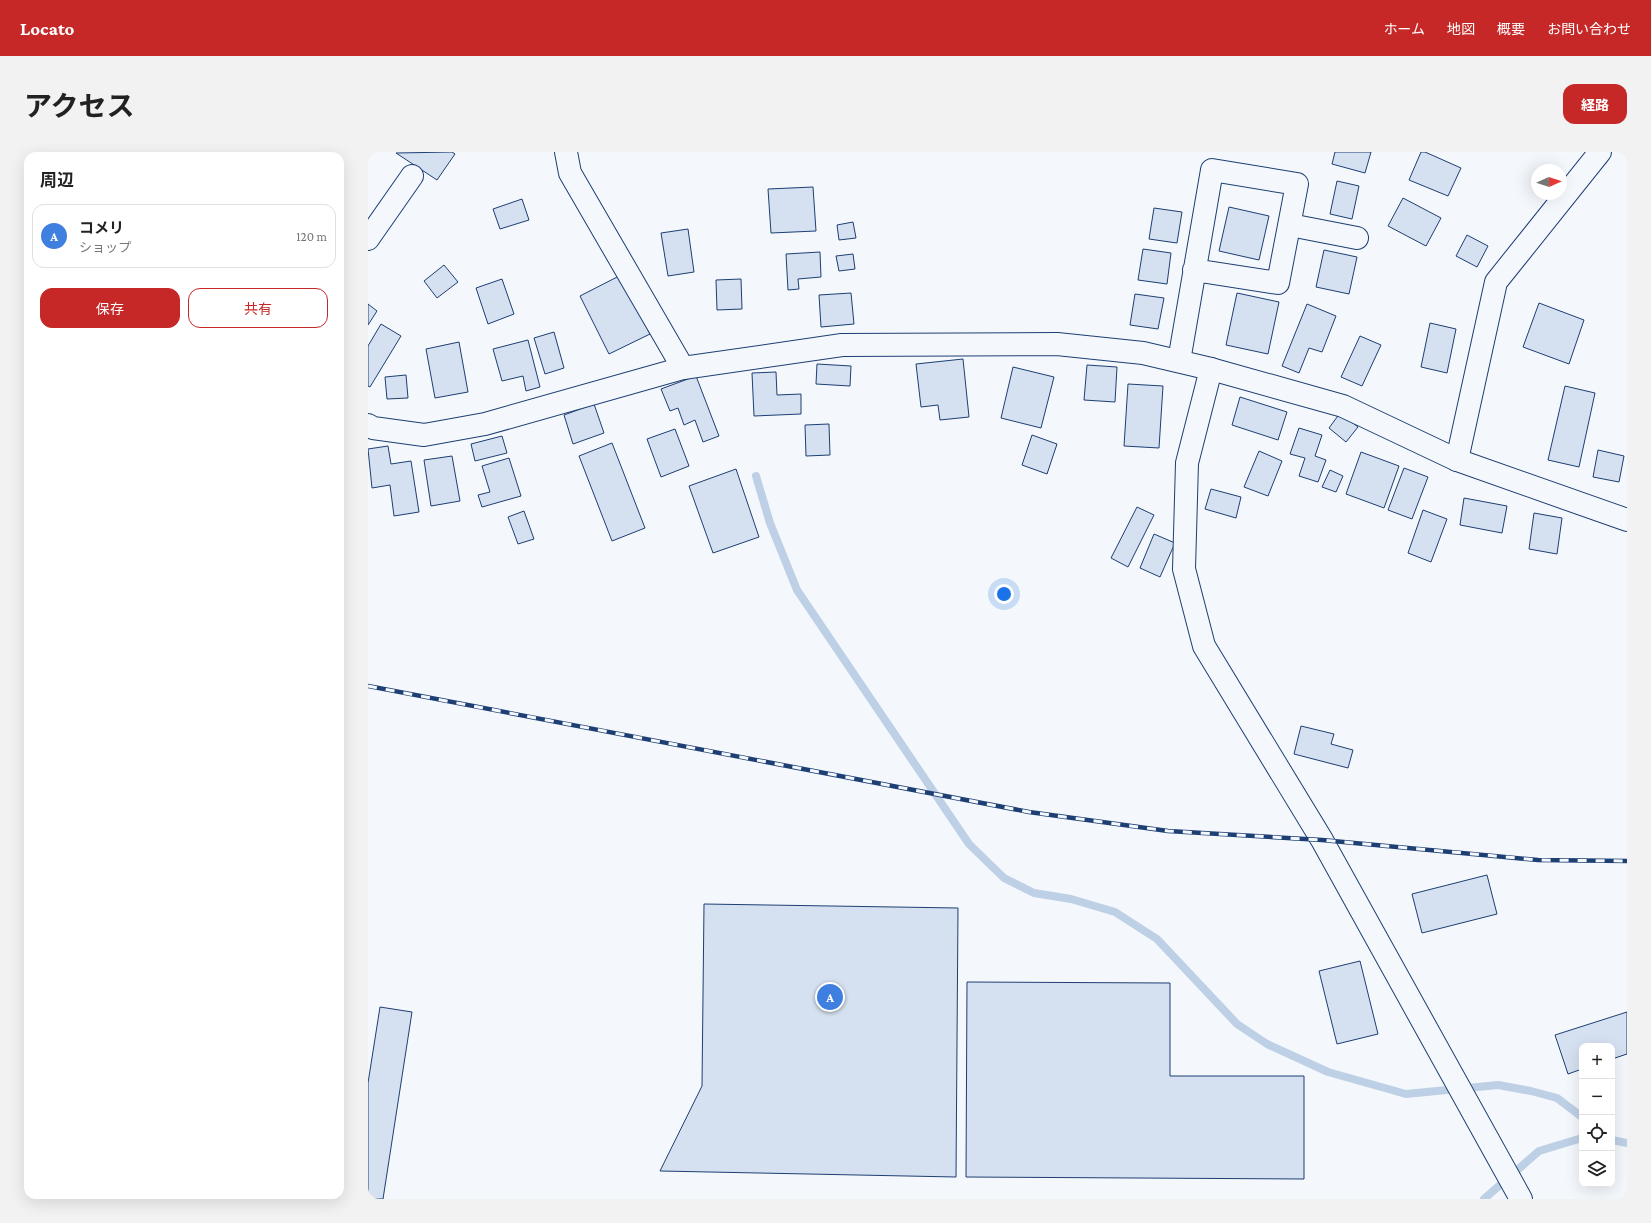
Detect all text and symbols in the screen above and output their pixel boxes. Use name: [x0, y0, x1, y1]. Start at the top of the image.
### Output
text: Locato: [20, 18, 74, 39]
text: ホーム: [1383, 21, 1425, 37]
text: 地図: [1447, 21, 1475, 37]
text: 概要: [1497, 21, 1525, 37]
text: お問い合わせ: [1547, 21, 1631, 37]
button: 経路: [1563, 84, 1627, 124]
text: アクセス: [24, 91, 135, 122]
north arrow: [1531, 164, 1567, 200]
text: 周辺: [40, 171, 74, 190]
text: コメリ: [79, 220, 124, 236]
text: A: [50, 229, 58, 244]
text: 120 m: [296, 229, 327, 244]
text: ショップ: [79, 240, 131, 255]
button: 保存: [40, 288, 180, 328]
button: 共有: [188, 288, 328, 328]
your location: [994, 584, 1014, 604]
pin: A: [817, 982, 843, 1012]
map controls: [1579, 1043, 1615, 1187]
button: +: [1579, 1043, 1615, 1079]
button: −: [1579, 1079, 1615, 1115]
button: locate: [1579, 1115, 1615, 1151]
button: layers: [1579, 1151, 1615, 1187]

